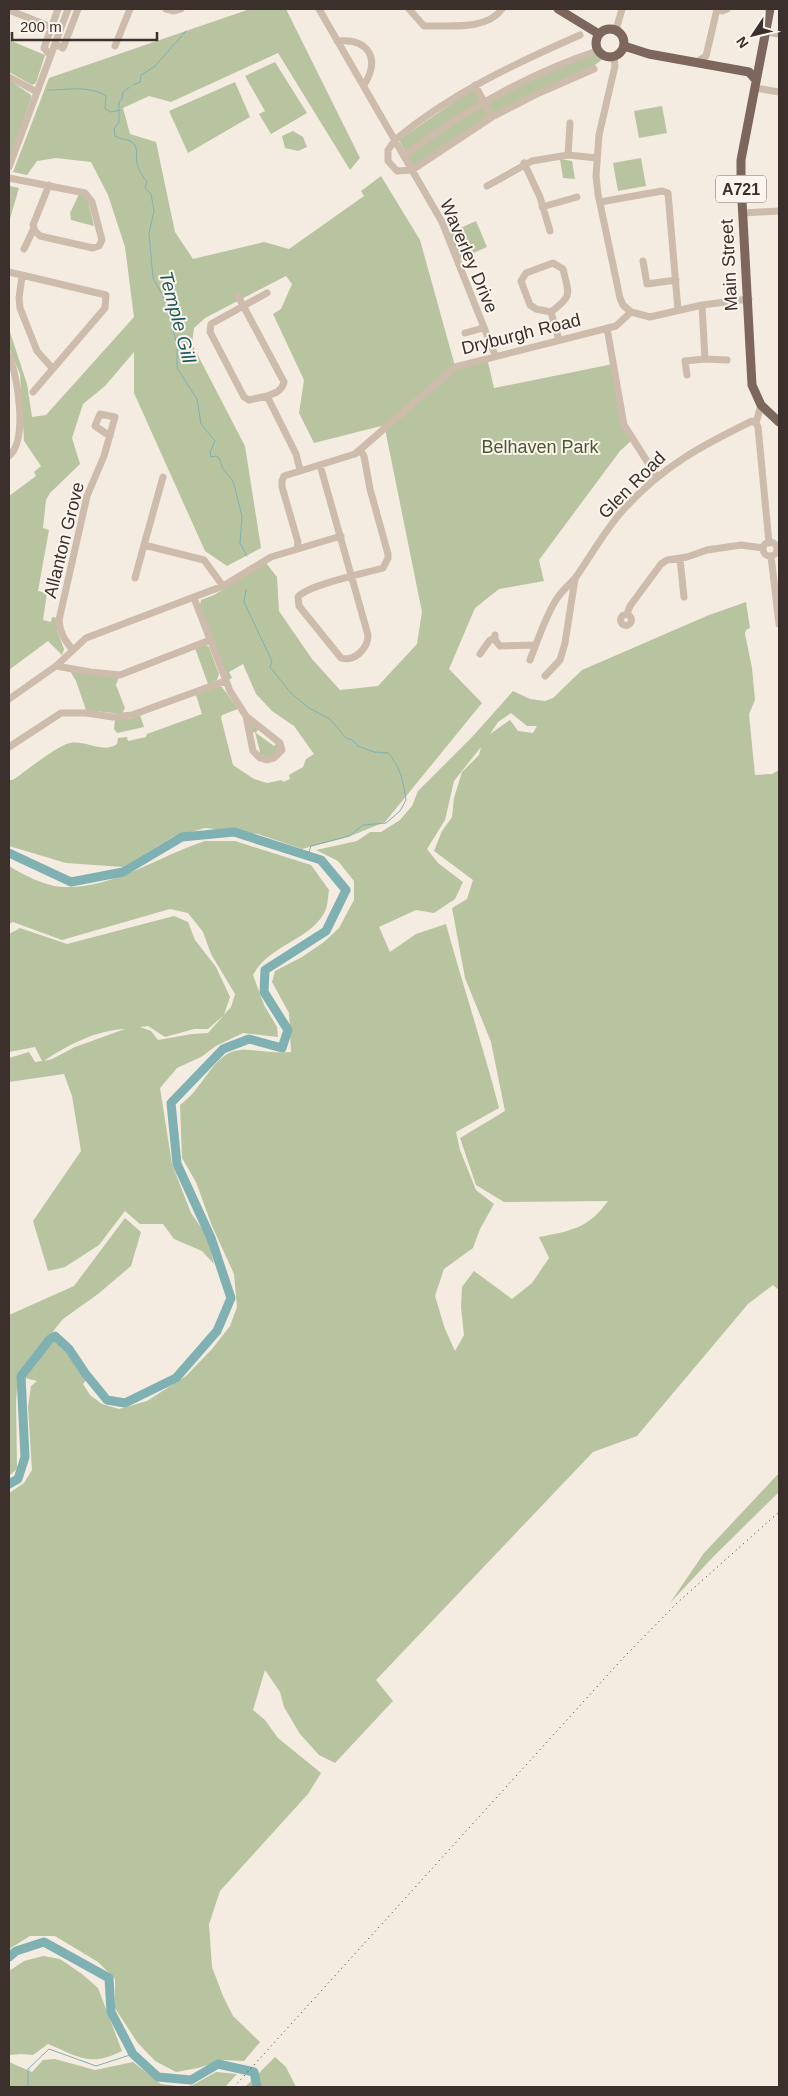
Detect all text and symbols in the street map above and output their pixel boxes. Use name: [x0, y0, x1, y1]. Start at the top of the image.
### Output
scale bar: [12, 10, 158, 42]
north arrow: [728, 10, 778, 60]
text: 200 m: [20, 18, 62, 35]
text: N: [733, 34, 752, 51]
road number: A721: [716, 175, 766, 202]
street label: Waverley Drive: [436, 196, 502, 316]
street label: Main Street: [717, 219, 741, 311]
water label: Temple Gill: [155, 269, 200, 366]
street label: Dryburgh Road: [459, 310, 583, 358]
park label: Belhaven Park: [481, 437, 600, 457]
street label: Glen Road: [595, 448, 669, 522]
street label: Allanton Grove: [40, 480, 88, 600]

